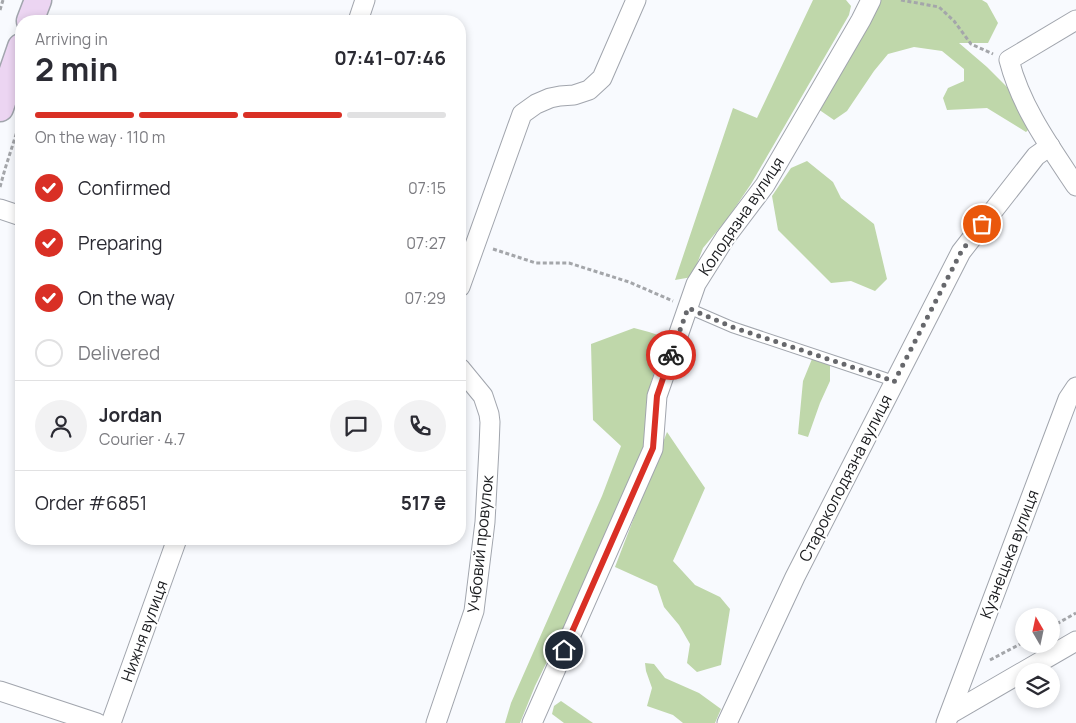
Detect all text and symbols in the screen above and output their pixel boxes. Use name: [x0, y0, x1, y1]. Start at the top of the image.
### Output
text: Arriving in: [35, 28, 108, 50]
text: 07:41–07:46: [334, 45, 446, 71]
text: 2 min: [35, 47, 118, 91]
text: On the way · 110 m: [35, 126, 165, 148]
street label: Колодязна вулиця: [693, 152, 789, 280]
icon: check: [35, 174, 63, 202]
text: Confirmed: [78, 175, 171, 201]
text: 07:15: [408, 177, 446, 199]
pin: [961, 203, 1003, 245]
icon: bag: [968, 210, 996, 238]
icon: check: [35, 229, 63, 257]
text: Preparing: [78, 230, 163, 256]
text: 07:27: [406, 232, 446, 254]
icon: check: [35, 284, 63, 312]
text: On the way: [78, 285, 175, 311]
text: 07:29: [404, 287, 446, 309]
courier: [646, 330, 696, 380]
text: Delivered: [78, 340, 160, 366]
icon: bike: [657, 341, 685, 369]
street label: Староколодязна вулиця: [793, 391, 897, 565]
button: person: [35, 400, 87, 452]
button: chat: [330, 400, 382, 452]
button: phone: [394, 400, 446, 452]
text: Jordan: [99, 402, 162, 428]
text: Courier · 4.7: [99, 428, 185, 450]
street label: Учбовий провулок: [462, 473, 498, 614]
street label: Кузнецька вулиця: [974, 486, 1044, 622]
text: Order #6851: [35, 490, 147, 516]
text: 517 ₴: [401, 490, 446, 516]
street label: Нижня вулиця: [115, 577, 173, 685]
north arrow: [1015, 608, 1060, 652]
map controls: [1015, 608, 1060, 708]
pin: [543, 629, 585, 671]
icon: home: [550, 636, 578, 664]
button: layers: [1015, 663, 1060, 708]

